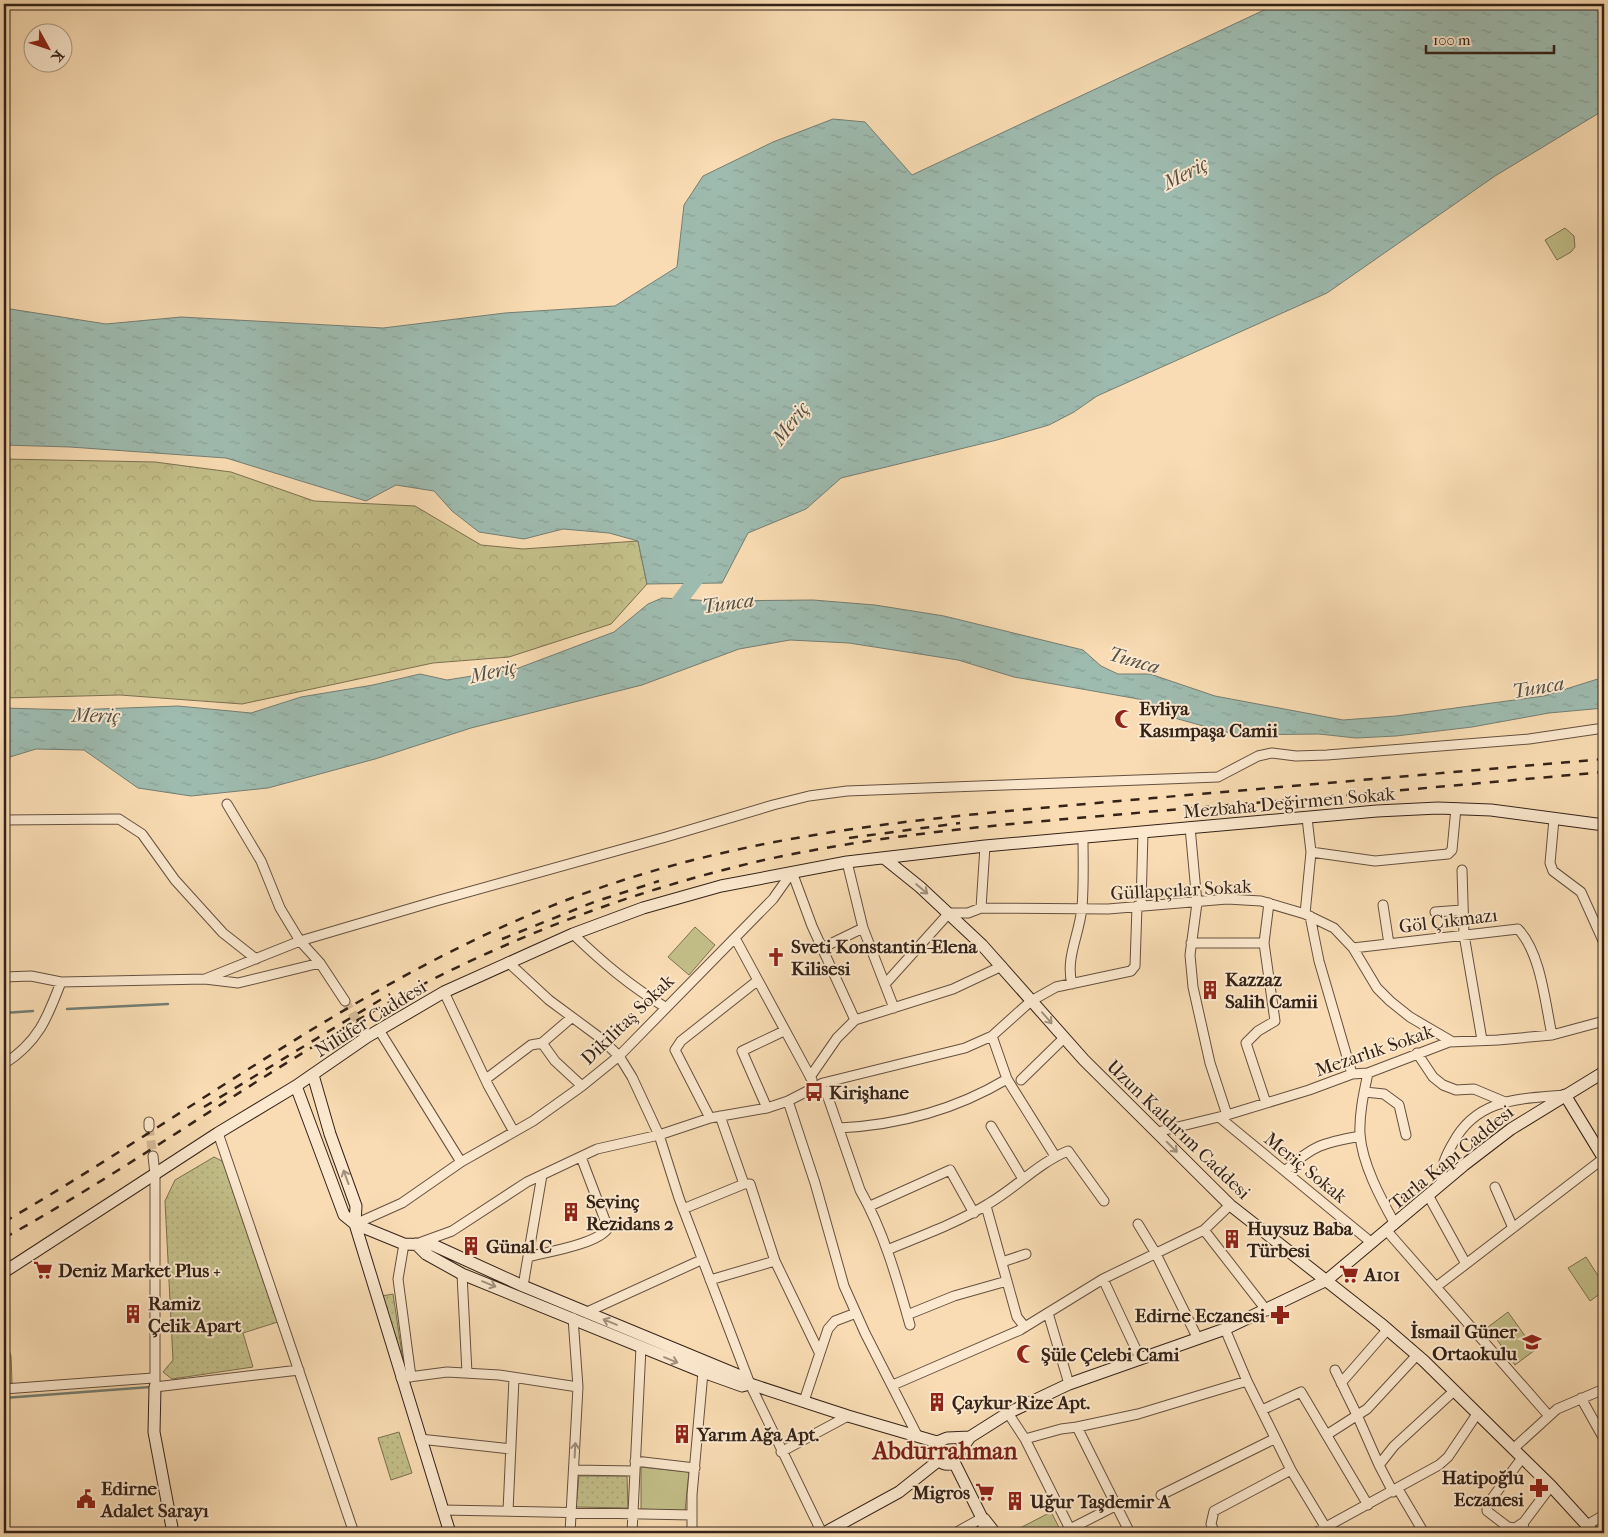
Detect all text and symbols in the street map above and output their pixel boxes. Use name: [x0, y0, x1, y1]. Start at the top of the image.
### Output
north arrow: [22, 22, 72, 72]
scale bar: [1426, 22, 1553, 54]
text: 100 m: [1433, 31, 1471, 49]
text: K: [47, 47, 67, 66]
water label: Meriç: [1157, 152, 1212, 196]
water label: Meriç: [766, 397, 814, 451]
water label: Tunca: [701, 588, 756, 619]
water label: Tunca: [1106, 642, 1162, 679]
water label: Meriç: [465, 655, 519, 689]
water label: Tunca: [1510, 672, 1566, 703]
place label: Evliya Kasımpaşa Camii: [1139, 698, 1278, 742]
water label: Meriç: [70, 704, 121, 727]
mosque icon: Evliya Kasımpaşa Camii: [1113, 708, 1135, 730]
street label: Mezbaha Değirmen Sokak: [1182, 783, 1396, 823]
street label: Güllapçılar Sokak: [1110, 875, 1253, 905]
one-way arrow: [915, 883, 928, 895]
street label: Göl Çıkmazı: [1398, 904, 1499, 939]
place label: Sveti Konstantin-Elena Kilisesi: [791, 936, 978, 980]
church icon: Sveti Konstantin-Elena Kilisesi: [765, 946, 787, 968]
place label: Kazzaz Salih Camii: [1225, 969, 1318, 1013]
street label: Dikilitaş Sokak: [577, 970, 679, 1070]
street label: Nilüfer Caddesi: [311, 976, 431, 1062]
building icon: Kazzaz Salih Camii: [1199, 979, 1221, 1001]
one-way arrow: [1041, 1011, 1052, 1024]
street label: Mezarlık Sokak: [1312, 1020, 1437, 1082]
street label: Uzun Kaldırım Caddesi: [1102, 1056, 1255, 1204]
bus stop icon: Kirişhane: [803, 1081, 825, 1103]
place label: Kirişhane: [829, 1082, 910, 1104]
street label: Tarla Kapı Caddesi: [1385, 1101, 1518, 1215]
street label: Meriç Sokak: [1260, 1128, 1351, 1208]
one-way arrow: [1166, 1141, 1178, 1153]
one-way arrow: [341, 1170, 350, 1185]
place label: Sevinç Rezidans 2: [586, 1191, 674, 1235]
building icon: Sevinç Rezidans 2: [560, 1201, 582, 1223]
place label: Huysuz Baba Türbesi: [1246, 1218, 1354, 1262]
building icon: Huysuz Baba Türbesi: [1221, 1228, 1243, 1250]
building icon: Günal C: [460, 1235, 482, 1257]
place label: Günal C: [486, 1236, 552, 1258]
supermarket icon: Deniz Market Plus +: [32, 1259, 54, 1281]
place label: Deniz Market Plus +: [58, 1260, 221, 1282]
supermarket icon: A101: [1338, 1263, 1360, 1285]
place label: A101: [1363, 1264, 1400, 1286]
one-way arrow: [481, 1280, 496, 1290]
place label: Ramiz Çelik Apart: [148, 1293, 241, 1338]
building icon: Ramiz Çelik Apart: [122, 1303, 144, 1325]
pharmacy icon: Edirne Eczanesi: [1269, 1304, 1291, 1326]
place label: Edirne Eczanesi: [1135, 1305, 1265, 1327]
one-way arrow: [603, 1317, 618, 1326]
place label: İsmail Güner Ortaokulu: [1410, 1320, 1518, 1365]
school or university icon: İsmail Güner Ortaokulu: [1521, 1331, 1543, 1353]
mosque icon: Şüle Çelebi Cami: [1015, 1343, 1037, 1365]
place label: Şüle Çelebi Cami: [1041, 1344, 1180, 1367]
one-way arrow: [664, 1356, 679, 1365]
building icon: Çaykur Rize Apt.: [926, 1391, 948, 1413]
place label: Çaykur Rize Apt.: [952, 1392, 1091, 1415]
building icon: Yarım Ağa Apt.: [671, 1423, 693, 1445]
place label: Yarım Ağa Apt.: [696, 1424, 820, 1446]
district label: Abdurrahman: [871, 1437, 1018, 1465]
one-way arrow: [570, 1442, 579, 1458]
place label: Hatipoğlu Eczanesi: [1442, 1467, 1524, 1511]
pharmacy icon: Hatipoğlu Eczanesi: [1528, 1477, 1550, 1499]
place label: Edirne Adalet Sarayı: [100, 1478, 209, 1522]
supermarket icon: Migros: [974, 1481, 996, 1503]
place label: Migros: [911, 1482, 970, 1504]
public building icon: Edirne Adalet Sarayı: [75, 1488, 97, 1510]
building icon: Uğur Taşdemir A: [1004, 1490, 1026, 1512]
place label: Uğur Taşdemir A: [1029, 1491, 1171, 1513]

